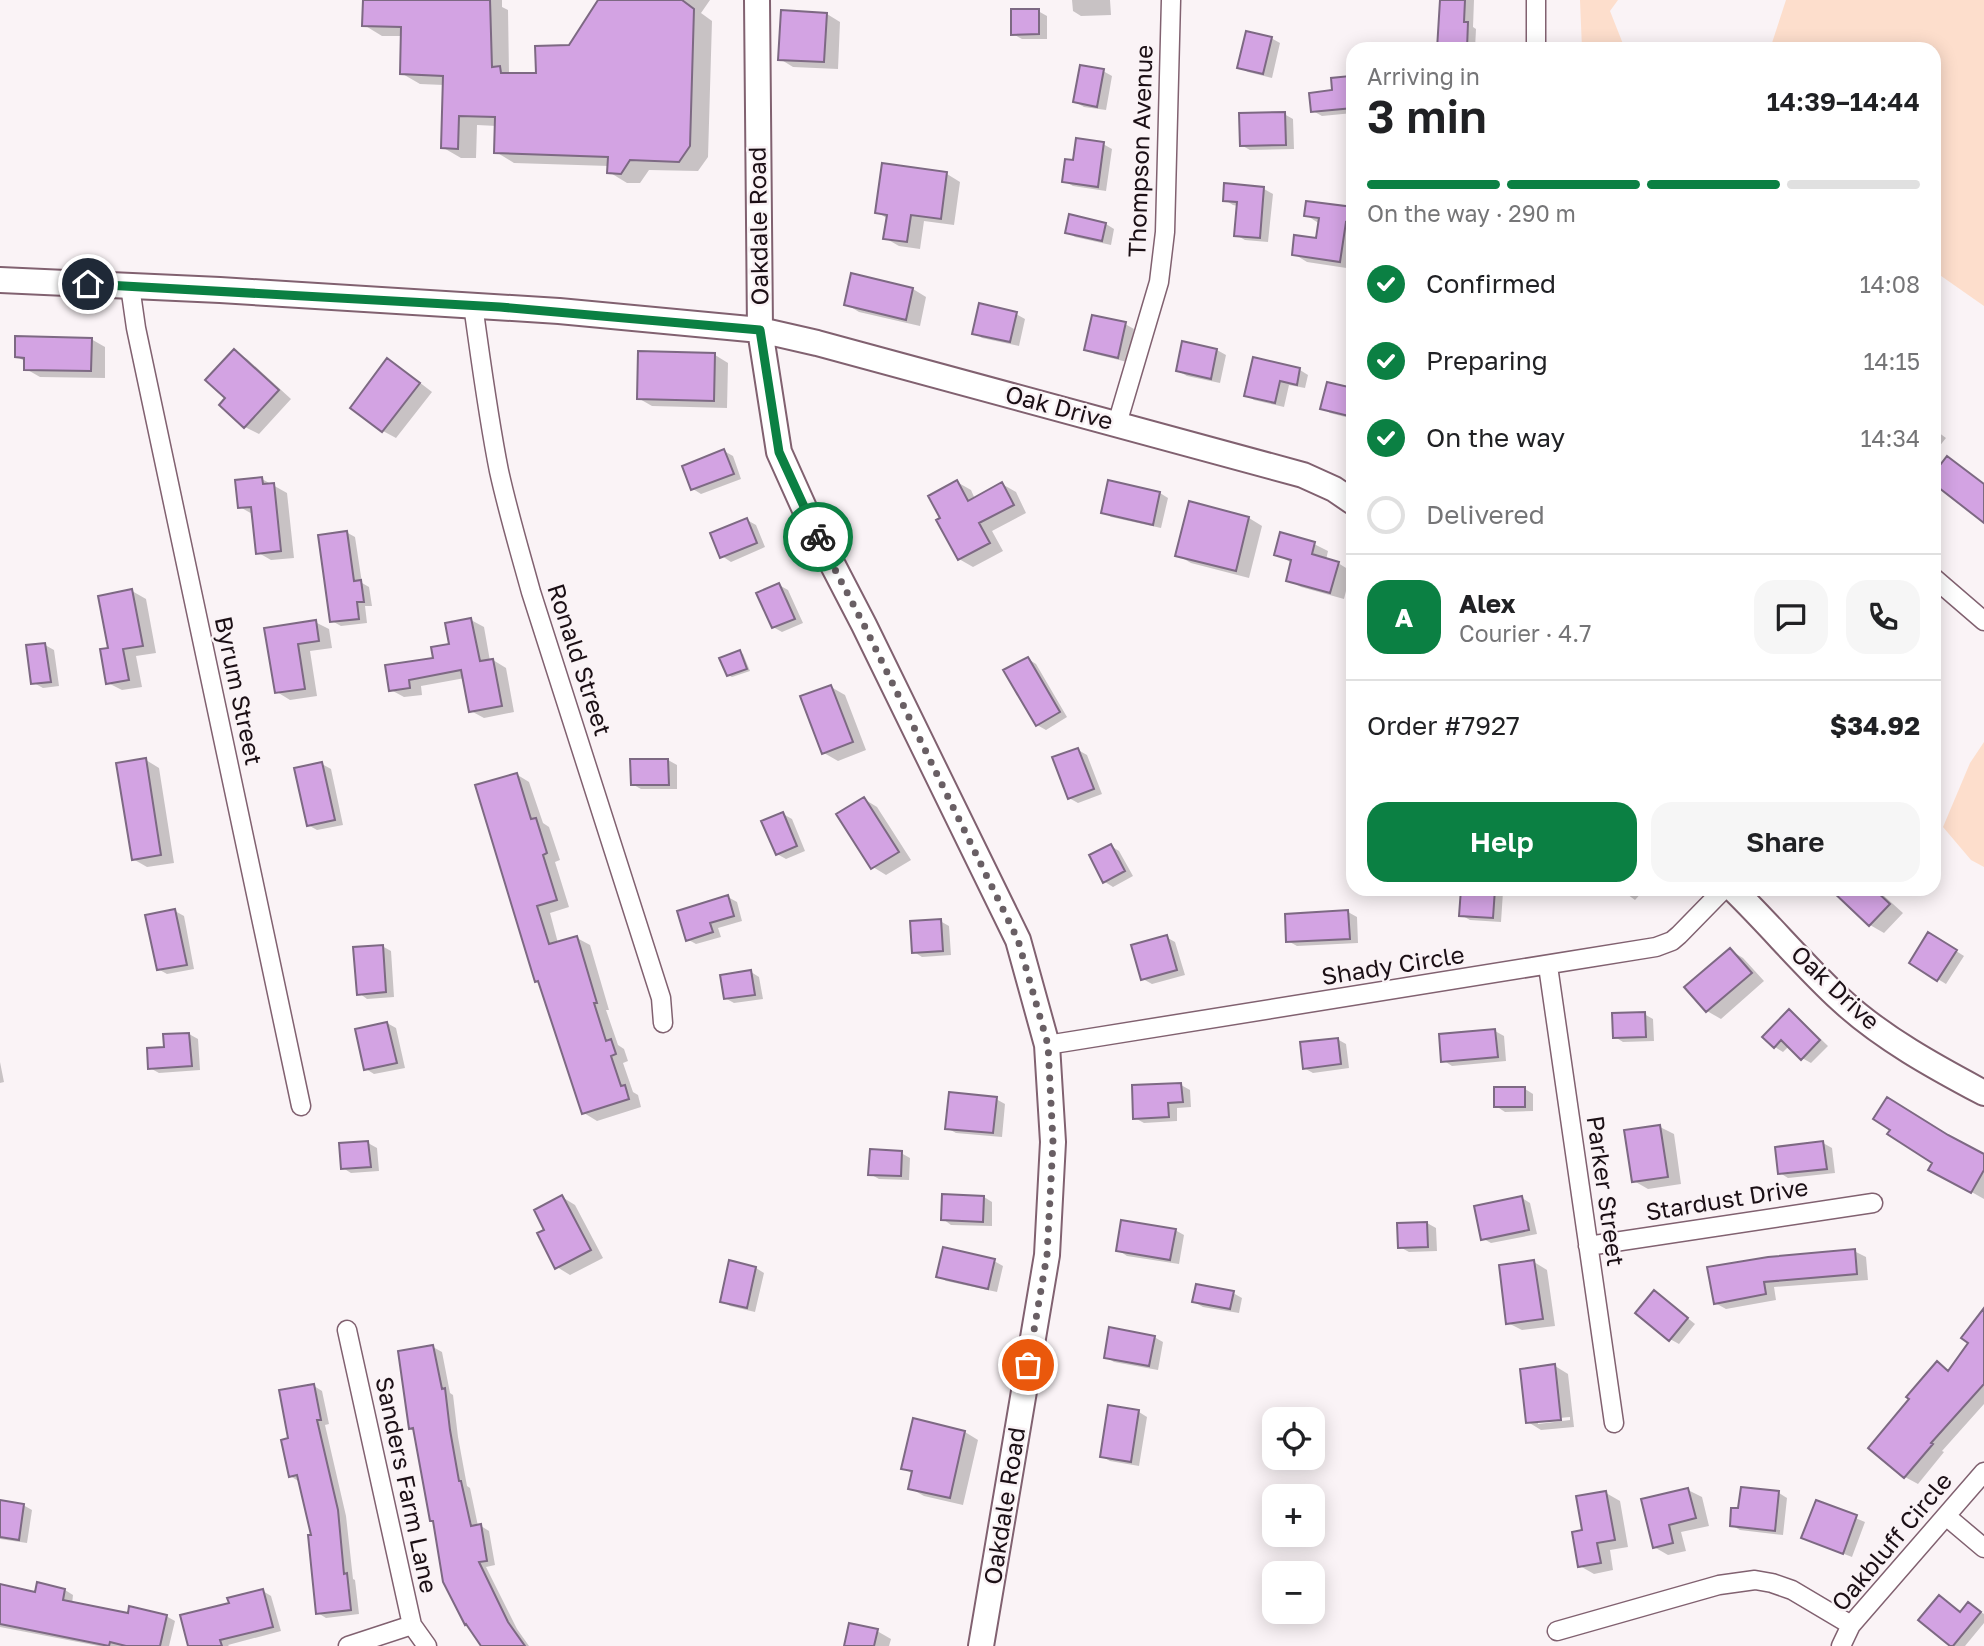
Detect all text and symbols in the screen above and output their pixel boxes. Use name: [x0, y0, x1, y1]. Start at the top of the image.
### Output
street label: Thompson Avenue: [1121, 44, 1158, 258]
text: Arriving in: [1367, 62, 1480, 90]
text: 14:39–14:44: [1767, 86, 1920, 117]
text: 3 min: [1367, 88, 1487, 143]
street label: Oakdale Road: [742, 146, 773, 306]
text: On the way · 290 m: [1367, 199, 1576, 227]
pin: [58, 254, 118, 314]
icon: home: [69, 265, 107, 303]
icon: check: [1367, 265, 1405, 303]
text: Confirmed: [1426, 268, 1556, 299]
text: 14:08: [1860, 270, 1920, 298]
icon: check: [1367, 342, 1405, 380]
text: Preparing: [1426, 345, 1548, 376]
text: 14:15: [1863, 347, 1920, 375]
street label: Oak Drive: [1002, 378, 1116, 435]
icon: check: [1367, 419, 1405, 457]
text: On the way: [1426, 422, 1565, 453]
text: 14:34: [1860, 424, 1920, 452]
text: Delivered: [1426, 499, 1545, 530]
courier: [783, 502, 853, 572]
icon: bike: [799, 518, 837, 556]
street label: Ronald Street: [542, 580, 619, 739]
button: chat: [1754, 580, 1828, 654]
button: phone: [1846, 580, 1920, 654]
text: Alex: [1459, 588, 1516, 619]
text: A: [1395, 602, 1413, 633]
street label: Byrum Street: [210, 614, 269, 768]
text: Courier · 4.7: [1459, 619, 1591, 647]
text: Order #7927: [1367, 710, 1520, 741]
text: $34.92: [1830, 710, 1920, 741]
button: Help: [1367, 802, 1637, 882]
button: Share: [1651, 802, 1920, 882]
street label: Shady Circle: [1319, 939, 1466, 990]
street label: Oak Drive: [1786, 939, 1886, 1035]
street label: Parker Street: [1582, 1114, 1631, 1268]
street label: Stardust Drive: [1643, 1171, 1810, 1226]
pin: [998, 1335, 1058, 1395]
icon: bag: [1009, 1346, 1047, 1384]
street label: Sanders Farm Lane: [370, 1374, 445, 1596]
map controls: [1262, 1407, 1325, 1624]
button: locate: [1262, 1407, 1325, 1470]
street label: Oakdale Road: [977, 1425, 1030, 1587]
street label: Oakbluff Circle: [1824, 1466, 1957, 1616]
button: +: [1262, 1484, 1325, 1547]
button: −: [1262, 1561, 1325, 1624]

